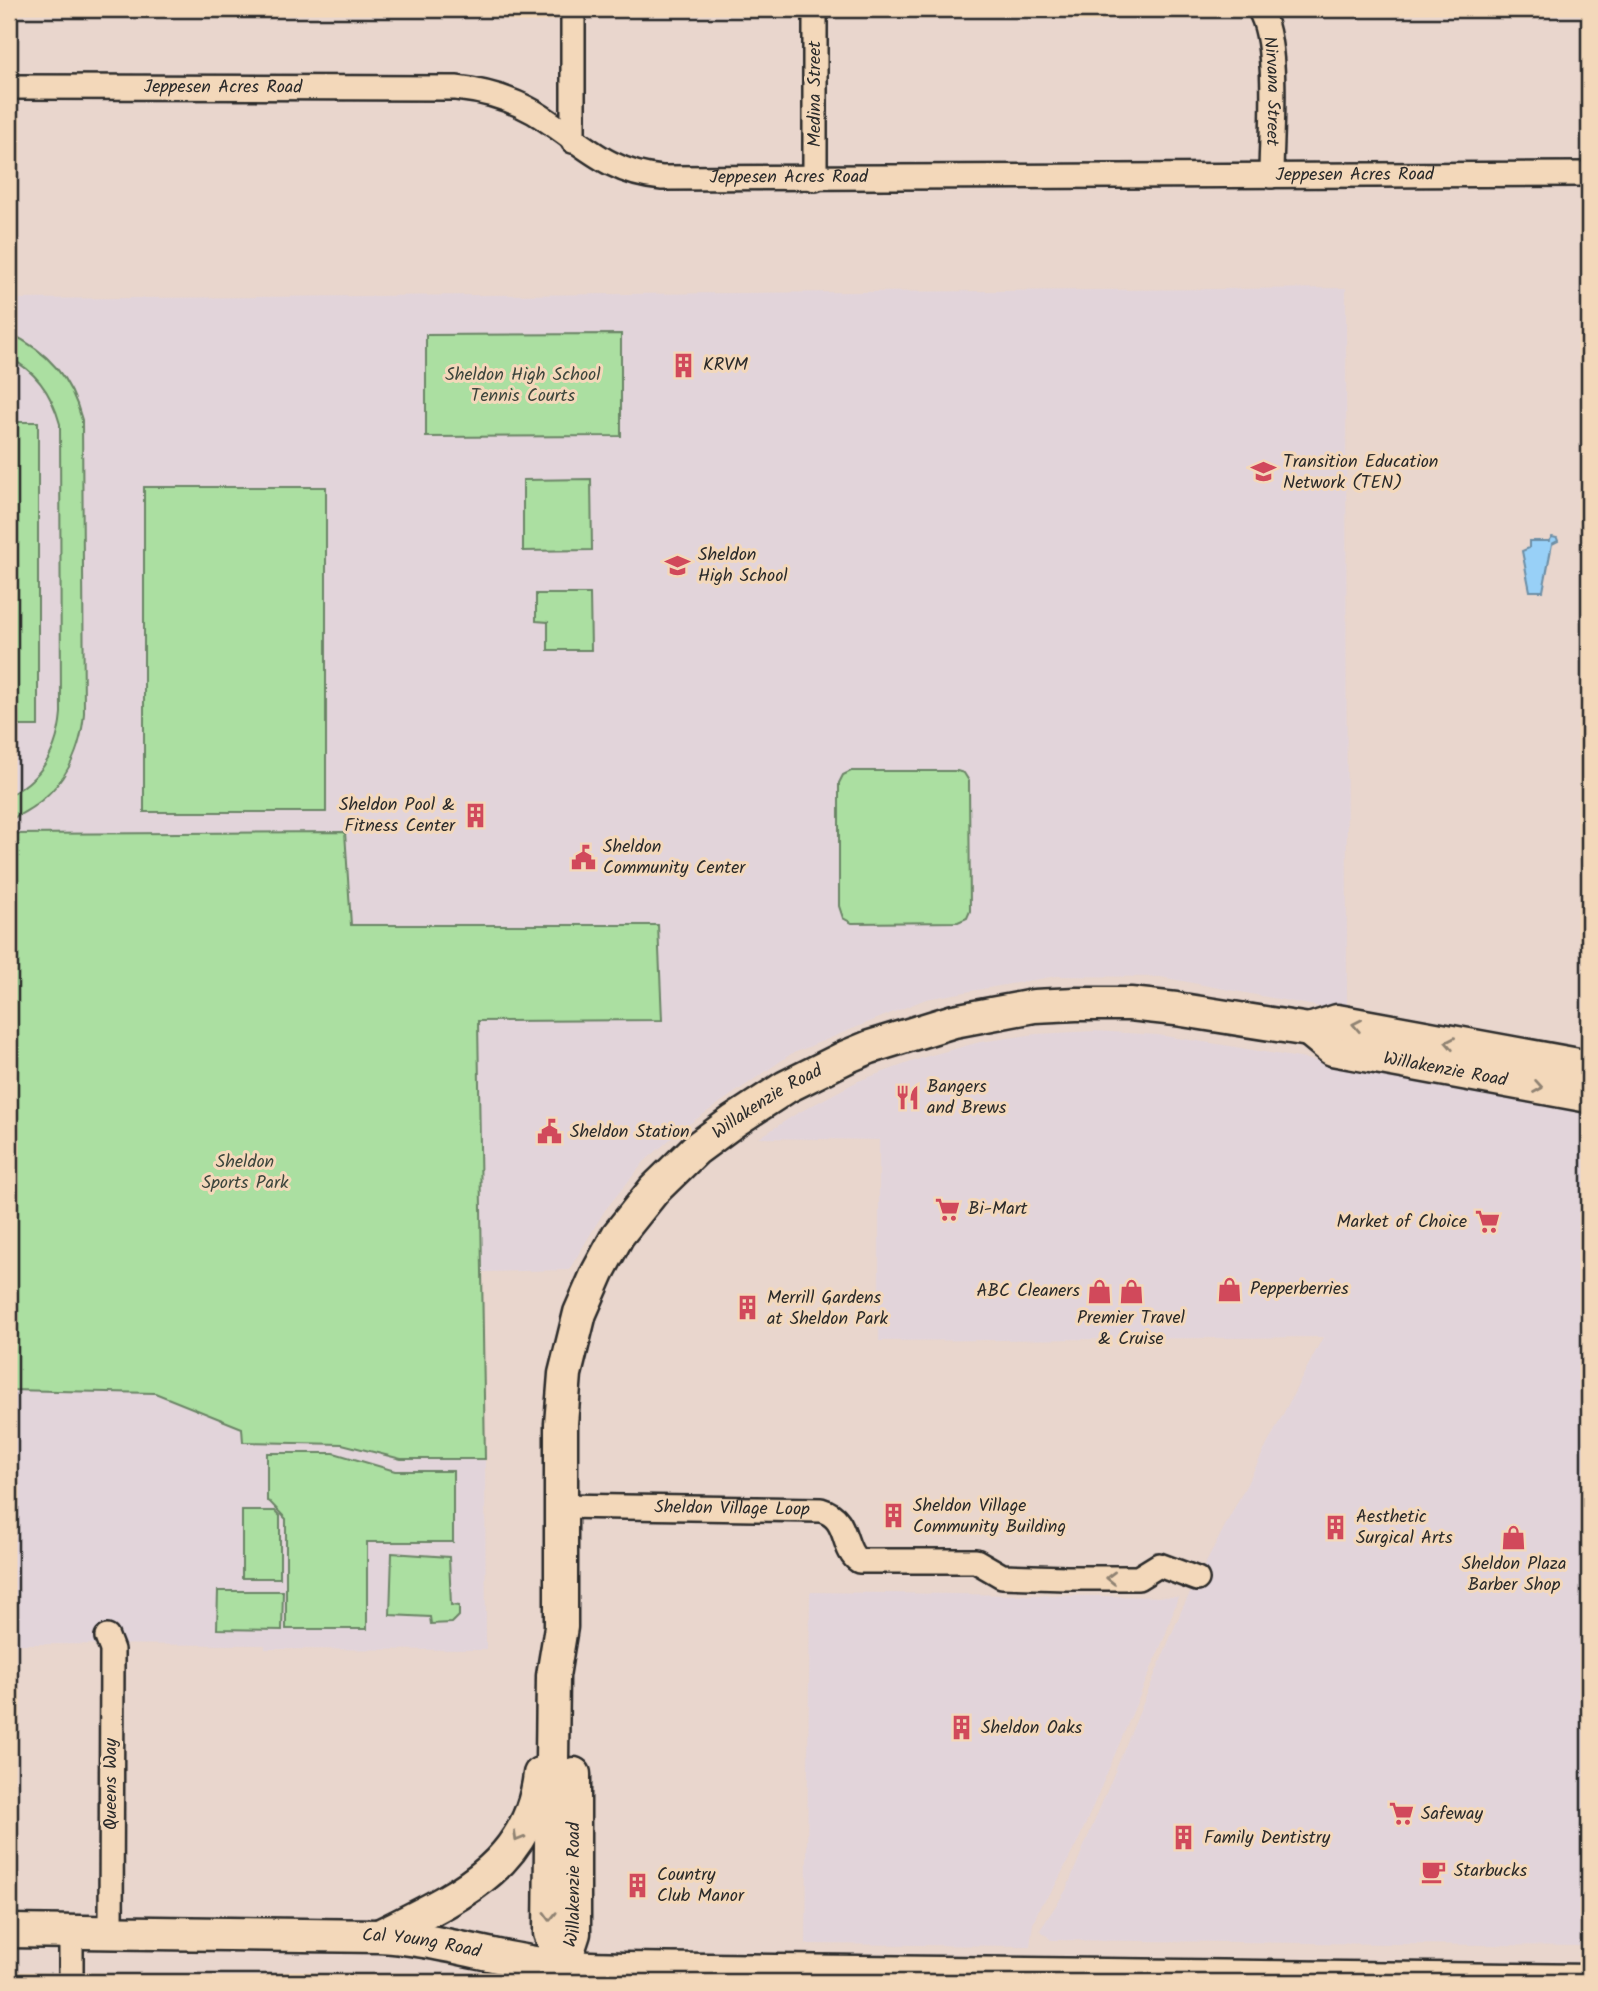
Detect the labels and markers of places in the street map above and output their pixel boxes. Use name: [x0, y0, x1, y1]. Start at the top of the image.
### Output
building icon: KRVM: [669, 351, 697, 379]
place label: KRVM: [703, 351, 749, 380]
place label: Transition Education Network (TEN): [1283, 448, 1438, 498]
school or university icon: Transition Education Network (TEN): [1249, 458, 1277, 486]
place label: Sheldon High School: [698, 541, 788, 591]
school or university icon: Sheldon High School: [664, 551, 692, 579]
place label: Sheldon Pool & Fitness Center: [339, 791, 456, 841]
building icon: Sheldon Pool & Fitness Center: [461, 801, 489, 829]
place label: Sheldon Community Center: [603, 833, 746, 883]
public building icon: Sheldon Community Center: [569, 843, 597, 871]
place label: Bangers and Brews: [927, 1073, 1007, 1123]
restaurant icon: Bangers and Brews: [893, 1083, 921, 1111]
public building icon: Sheldon Station: [536, 1118, 564, 1146]
place label: Sheldon Station: [570, 1118, 690, 1147]
supermarket icon: Bi-Mart: [934, 1195, 962, 1223]
place label: Bi-Mart: [968, 1195, 1029, 1224]
place label: Market of Choice: [1337, 1208, 1467, 1237]
supermarket icon: Market of Choice: [1473, 1208, 1501, 1236]
shop icon: Pepperberries: [1216, 1275, 1244, 1303]
place label: Pepperberries: [1250, 1275, 1349, 1304]
place label: ABC Cleaners: [977, 1277, 1080, 1306]
shop icon: ABC Cleaners: [1086, 1277, 1114, 1305]
shop icon: Premier Travel & Cruise: [1117, 1277, 1145, 1305]
place label: Merrill Gardens at Sheldon Park: [767, 1284, 888, 1334]
building icon: Merrill Gardens at Sheldon Park: [733, 1294, 761, 1322]
place label: Premier Travel & Cruise: [1077, 1304, 1186, 1354]
place label: Sheldon Village Community Building: [913, 1492, 1066, 1542]
building icon: Sheldon Village Community Building: [879, 1502, 907, 1530]
place label: Aesthetic Surgical Arts: [1356, 1503, 1453, 1553]
building icon: Aesthetic Surgical Arts: [1322, 1513, 1350, 1541]
shop icon: Sheldon Plaza Barber Shop: [1500, 1523, 1528, 1551]
place label: Sheldon Plaza Barber Shop: [1462, 1550, 1566, 1600]
building icon: Sheldon Oaks: [947, 1714, 975, 1742]
place label: Sheldon Oaks: [981, 1714, 1083, 1743]
supermarket icon: Safeway: [1387, 1800, 1415, 1828]
place label: Safeway: [1421, 1800, 1483, 1829]
building icon: Family Dentistry: [1170, 1824, 1198, 1852]
place label: Family Dentistry: [1204, 1824, 1331, 1853]
cafe icon: Starbucks: [1420, 1857, 1448, 1885]
place label: Starbucks: [1454, 1857, 1527, 1886]
place label: Country Club Manor: [657, 1861, 745, 1911]
building icon: Country Club Manor: [623, 1871, 651, 1899]

